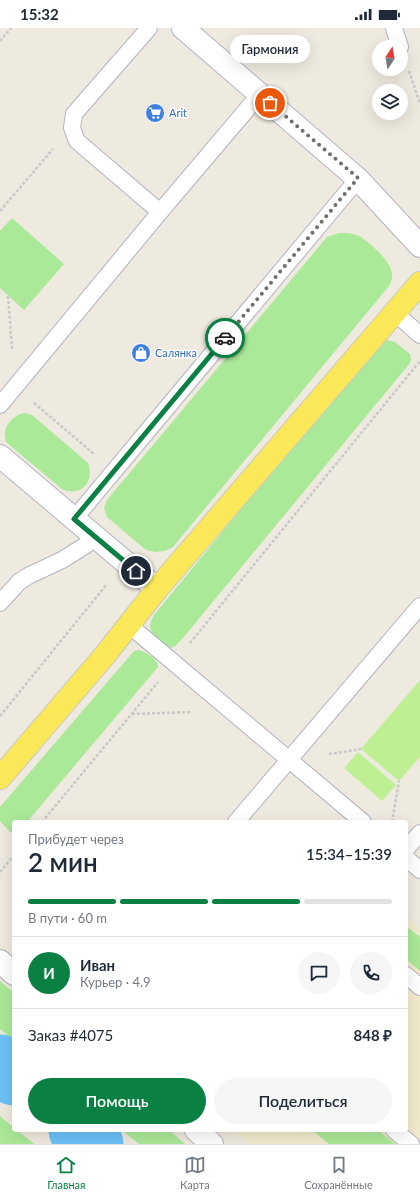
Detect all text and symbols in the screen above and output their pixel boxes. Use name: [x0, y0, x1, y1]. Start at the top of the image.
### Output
text: 15:32: [20, 5, 59, 23]
callout: Гармония: [230, 35, 310, 63]
north arrow: [372, 40, 408, 76]
map controls: [372, 40, 408, 120]
text: Гармония: [241, 41, 299, 57]
button: layers: [372, 84, 408, 120]
pin: [253, 86, 287, 120]
icon: bag: [259, 92, 281, 114]
supermarket icon: Arit: [144, 102, 166, 124]
place label: Arit: [169, 106, 187, 119]
courier: [205, 318, 245, 358]
icon: car: [214, 327, 236, 349]
shop icon: Салянка: [130, 342, 152, 364]
place label: Салянка: [155, 346, 197, 359]
pin: [119, 554, 153, 588]
icon: home: [125, 560, 147, 582]
text: Прибудет через: [28, 831, 124, 847]
text: 15:34–15:39: [306, 845, 392, 863]
text: 2 мин: [28, 846, 98, 878]
text: В пути · 60 m: [28, 910, 107, 926]
button: chat: [298, 952, 340, 994]
button: phone: [350, 952, 392, 994]
text: Иван: [80, 956, 115, 974]
text: И: [43, 964, 55, 982]
text: Курьер · 4.9: [80, 974, 151, 990]
text: Заказ #4075: [28, 1026, 113, 1044]
text: 848 ₽: [354, 1026, 392, 1044]
button: Помощь: [28, 1078, 206, 1124]
button: Поделиться: [214, 1078, 392, 1124]
tab: Главная: [47, 1154, 85, 1191]
tab: Карта: [180, 1154, 210, 1191]
tab: Сохранённые: [304, 1154, 373, 1191]

